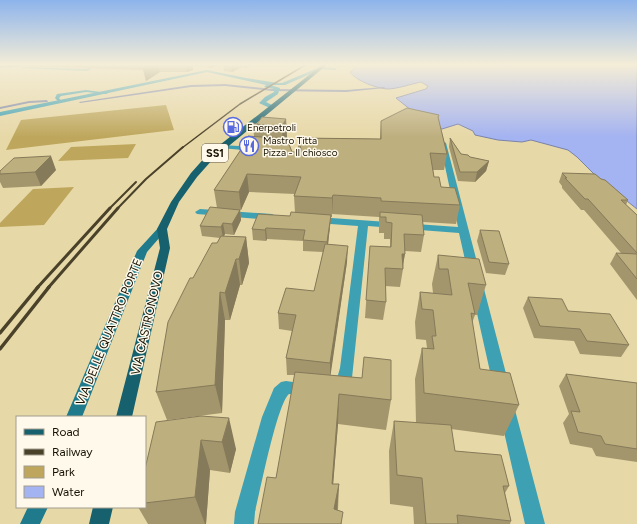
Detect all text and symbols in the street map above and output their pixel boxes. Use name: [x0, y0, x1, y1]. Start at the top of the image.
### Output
fuel station icon: Enerpetroli: [222, 116, 244, 138]
place label: Enerpetroli: [247, 121, 296, 134]
place label: Mastro Titta Pizza - Il chiosco: [263, 134, 338, 159]
restaurant icon: Mastro Titta Pizza - Il chiosco: [238, 135, 260, 157]
road number: SS1: [202, 144, 228, 162]
street label: VIA DELLE QUATTRO PORTE: [73, 257, 145, 407]
street label: VIA CASTRONOVO: [128, 270, 166, 376]
legend: [16, 416, 146, 508]
text: Road: [52, 425, 80, 439]
text: Railway: [52, 445, 93, 459]
text: Park: [52, 465, 75, 479]
text: Water: [52, 485, 84, 499]

